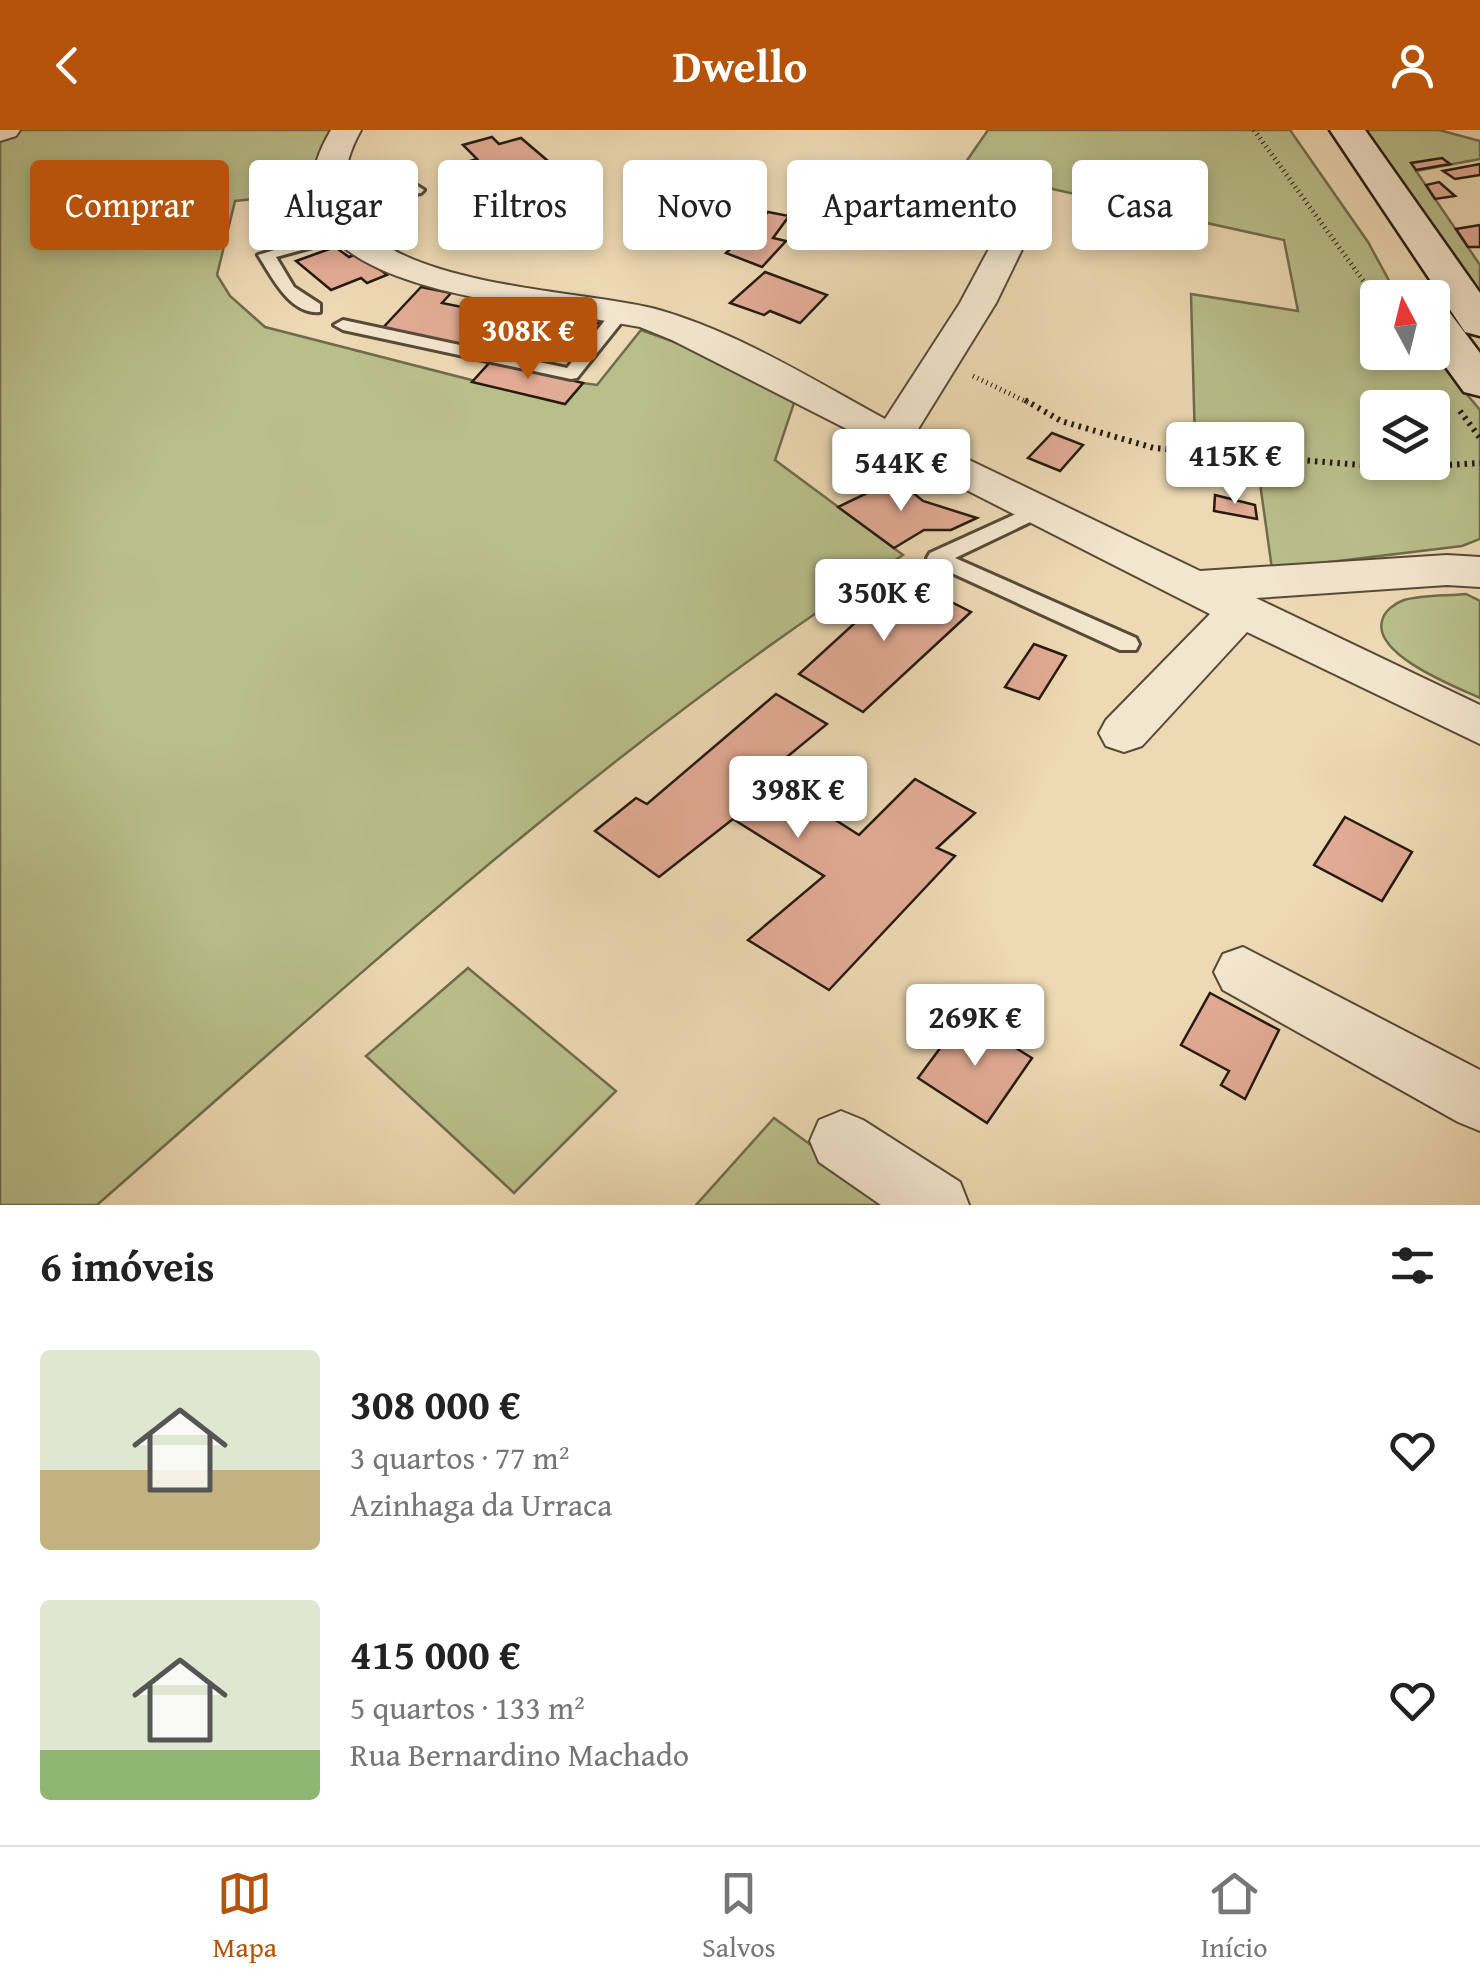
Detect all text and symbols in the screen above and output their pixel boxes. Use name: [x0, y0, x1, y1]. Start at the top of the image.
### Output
text: Dwello: [673, 33, 807, 98]
icon: back: [40, 38, 95, 93]
icon: person: [1385, 38, 1440, 93]
chip: Comprar: [30, 160, 229, 250]
chip: Alugar: [249, 160, 418, 250]
chip: Filtros: [438, 160, 603, 250]
chip: Novo: [623, 160, 767, 250]
chip: Apartamento: [787, 160, 1052, 250]
chip: Casa: [1072, 160, 1208, 250]
north arrow: [1360, 280, 1450, 370]
map controls: [1360, 280, 1450, 480]
pin: 308K €: [447, 297, 609, 382]
text: 308K €: [481, 306, 575, 353]
button: layers: [1360, 390, 1450, 480]
pin: 415K €: [1154, 422, 1316, 507]
pin: 544K €: [820, 429, 982, 514]
text: 415K €: [1188, 431, 1282, 478]
text: 544K €: [854, 438, 948, 485]
pin: 350K €: [803, 559, 965, 644]
text: 350K €: [837, 568, 931, 615]
pin: 398K €: [717, 756, 879, 841]
text: 398K €: [751, 765, 845, 812]
pin: 269K €: [894, 984, 1056, 1069]
text: 269K €: [928, 993, 1022, 1040]
text: 6 imóveis: [40, 1235, 215, 1296]
icon: filters: [1385, 1238, 1440, 1293]
text: 308 000 €: [350, 1373, 521, 1434]
icon: home: [120, 1390, 240, 1510]
icon: heart: [1385, 1423, 1440, 1478]
text: 3 quartos · 77 m²: [350, 1434, 569, 1481]
text: Azinhaga da Urraca: [350, 1481, 612, 1528]
text: 415 000 €: [350, 1623, 521, 1684]
icon: home: [120, 1640, 240, 1760]
icon: heart: [1385, 1673, 1440, 1728]
text: 5 quartos · 133 m²: [350, 1684, 585, 1731]
text: Rua Bernardino Machado: [350, 1731, 689, 1778]
tab: Mapa: [213, 1866, 277, 1967]
tab: Salvos: [702, 1866, 776, 1967]
tab: Início: [1201, 1866, 1267, 1967]

